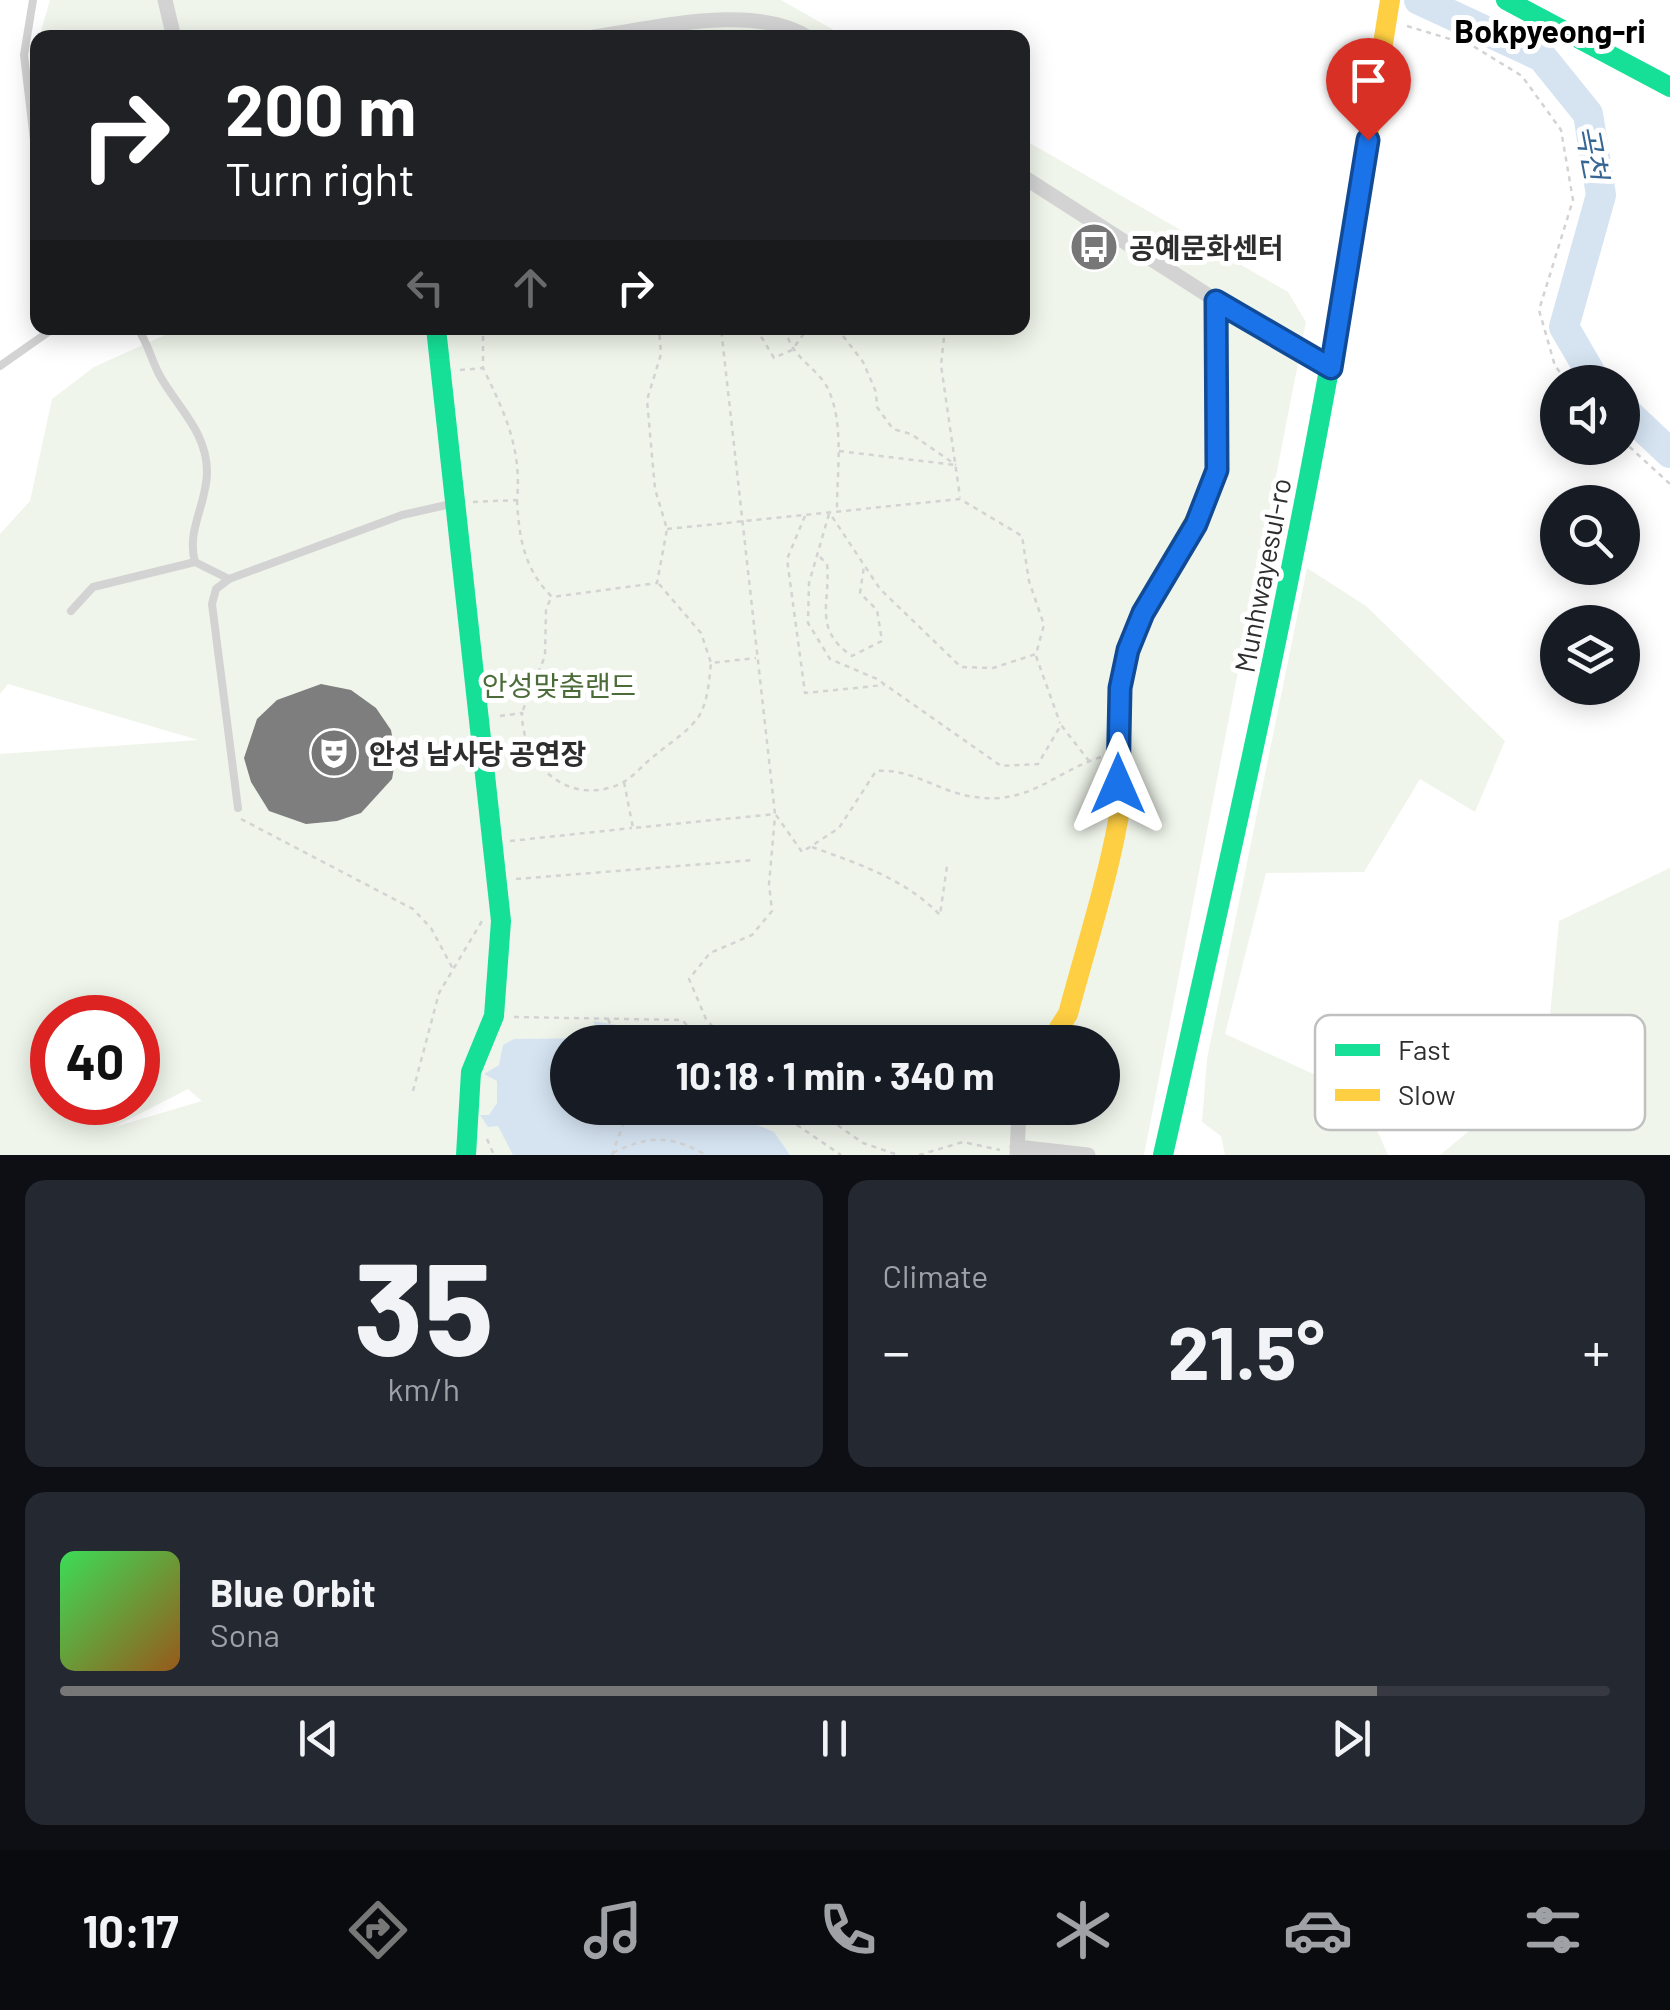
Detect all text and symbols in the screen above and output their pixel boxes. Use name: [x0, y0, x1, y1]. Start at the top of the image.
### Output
district label: Bokpyeong-ri: [1454, 11, 1646, 49]
pin: [1326, 38, 1411, 141]
icon: arrive: [1341, 53, 1396, 108]
text: 200 m: [225, 66, 416, 150]
icon: right: [60, 70, 190, 200]
water label: 곡천: [1570, 121, 1617, 186]
text: Turn right: [225, 151, 415, 205]
bus stop icon: 공예문화센터: [1068, 221, 1120, 273]
place label: 공예문화센터: [1129, 230, 1284, 264]
icon: left: [398, 260, 453, 315]
icon: ahead: [503, 260, 558, 315]
icon: right: [608, 260, 663, 315]
map controls: [1540, 365, 1640, 705]
button: sound: [1540, 365, 1640, 465]
street label: Munhwayesul-ro: [1226, 475, 1298, 675]
button: search: [1540, 485, 1640, 585]
button: layers: [1540, 605, 1640, 705]
park label: 안성맞춤랜드: [482, 668, 636, 702]
theatre icon: 안성 남사당 공연장: [308, 727, 360, 779]
position arrow: [1066, 732, 1170, 836]
place label: 안성 남사당 공연장: [369, 736, 586, 770]
speed limit sign: 40: [30, 995, 160, 1125]
legend: [1315, 1015, 1645, 1130]
text: Fast: [1398, 1032, 1451, 1066]
text: 10:18 · 1 min · 340 m: [676, 1052, 994, 1098]
text: Slow: [1398, 1077, 1456, 1111]
text: 35: [354, 1226, 494, 1382]
text: Climate: [883, 1256, 988, 1294]
text: 21.5°: [1168, 1305, 1325, 1395]
text: −: [883, 1317, 910, 1383]
text: +: [1582, 1317, 1610, 1383]
text: km/h: [388, 1369, 460, 1407]
text: Blue Orbit: [210, 1569, 376, 1615]
text: Sona: [210, 1615, 280, 1653]
icon: previous: [291, 1711, 346, 1766]
icon: pause: [807, 1711, 862, 1766]
icon: next: [1324, 1711, 1379, 1766]
icon: directions: [343, 1895, 413, 1965]
icon: music: [578, 1895, 648, 1965]
icon: phone: [813, 1895, 883, 1965]
icon: climate: [1048, 1895, 1118, 1965]
icon: car: [1283, 1895, 1353, 1965]
icon: filters: [1518, 1895, 1588, 1965]
text: 10:17: [82, 1903, 179, 1957]

